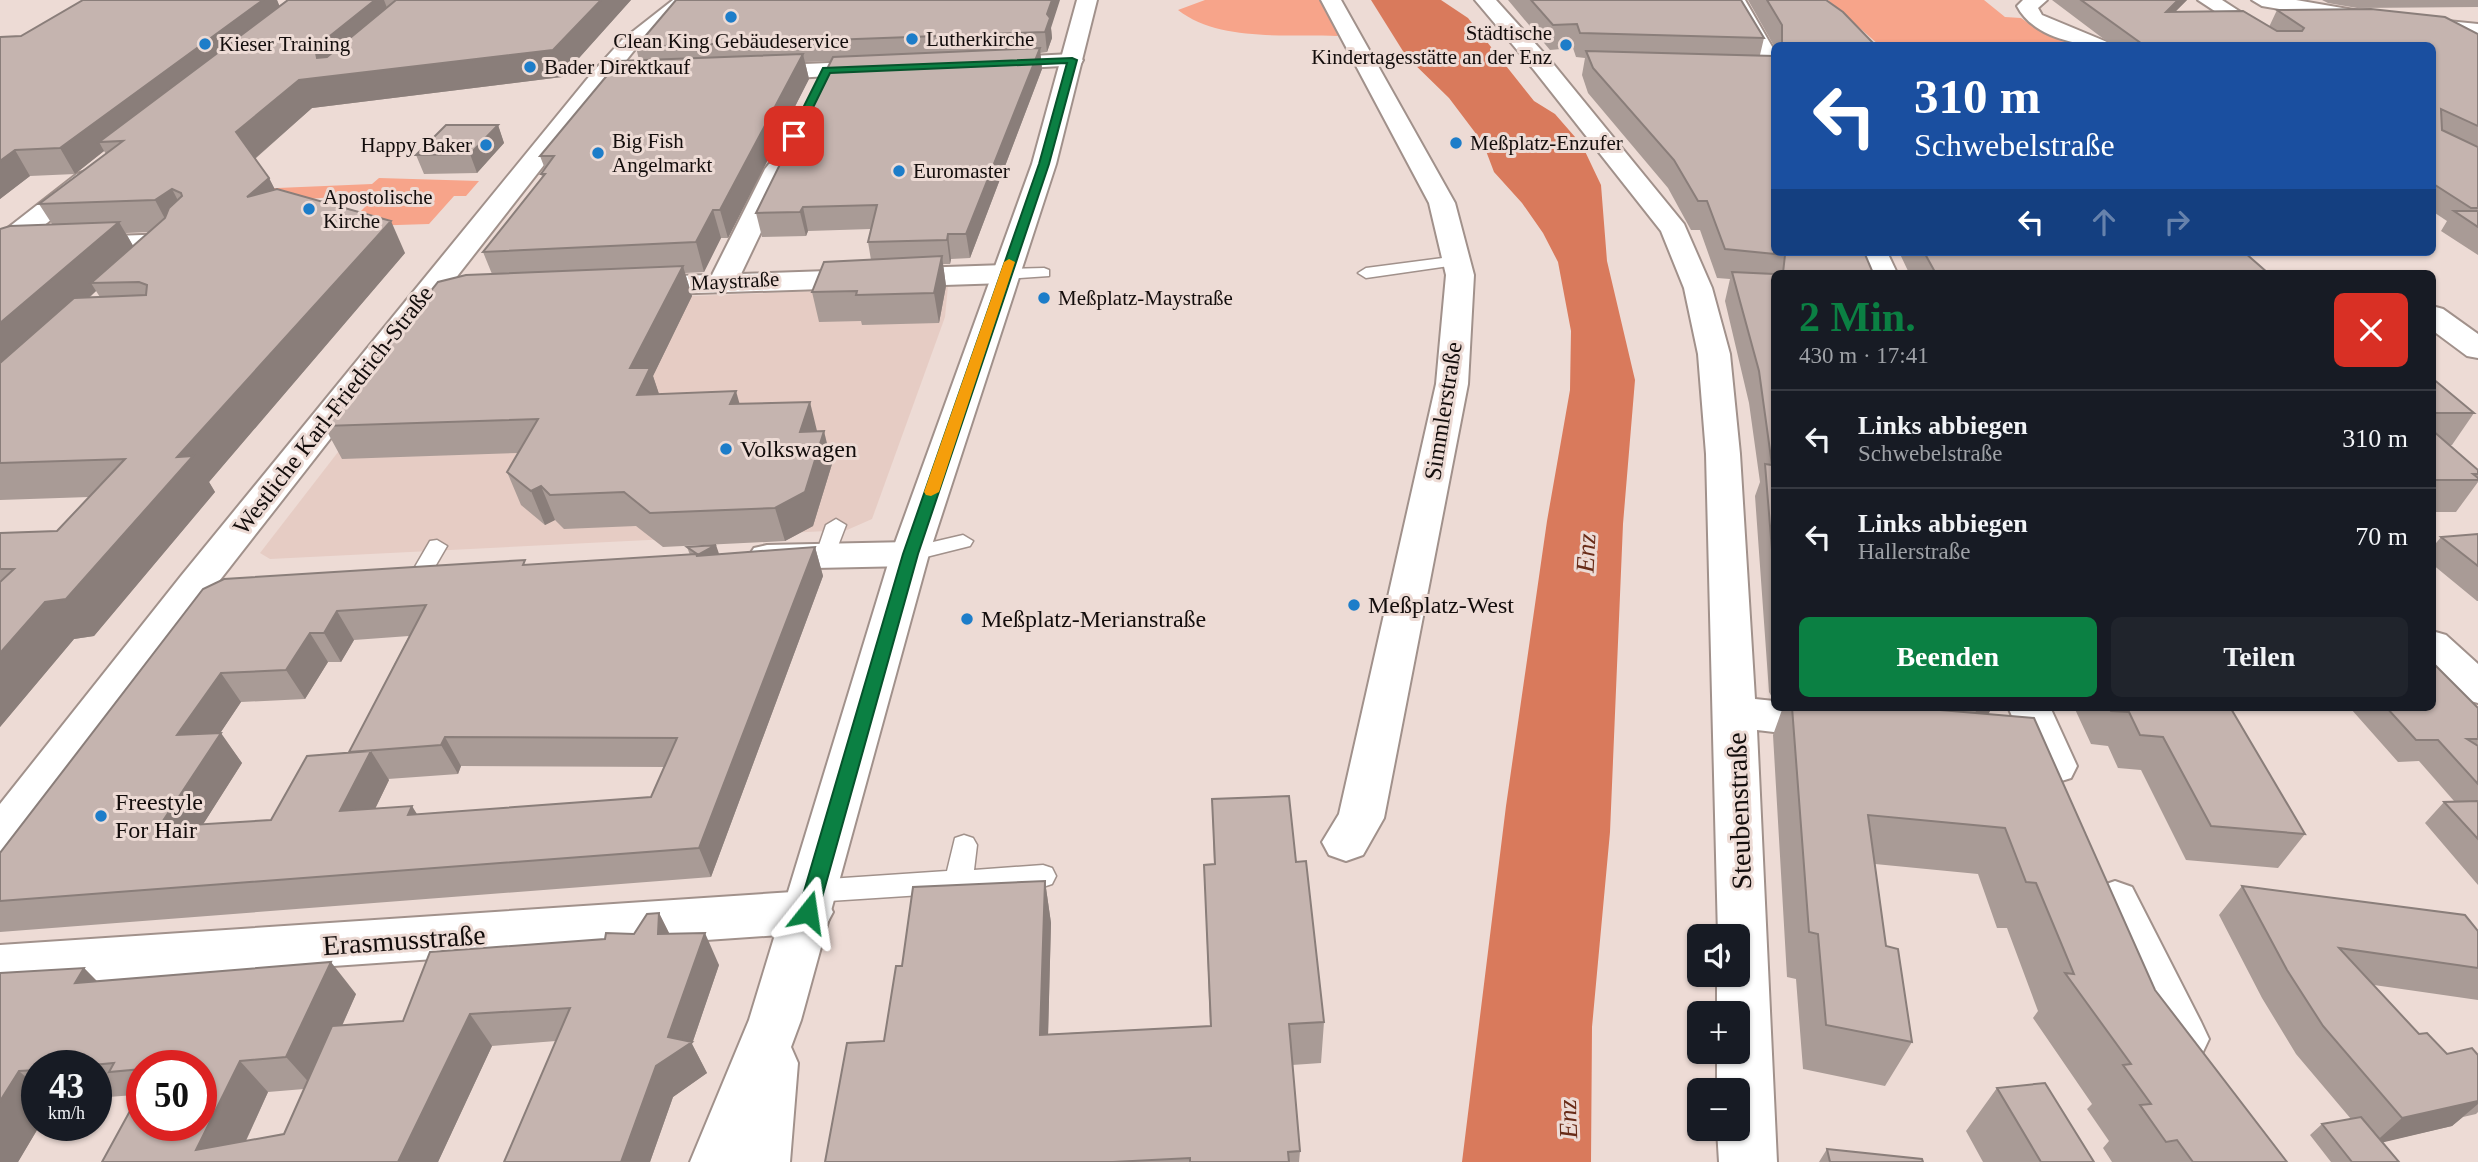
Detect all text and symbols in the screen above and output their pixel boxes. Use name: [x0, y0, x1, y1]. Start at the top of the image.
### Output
marker: Clean King Gebäudeservice: [723, 9, 739, 25]
place label: Städtische Kindertagesstätte an der Enz: [1311, 21, 1552, 69]
place label: Lutherkirche: [926, 27, 1034, 51]
place label: Clean King Gebäudeservice: [613, 29, 849, 53]
marker: Lutherkirche: [904, 31, 920, 47]
place label: Kieser Training: [219, 32, 351, 56]
marker: Kieser Training: [197, 36, 213, 52]
marker: Städtische Kindertagesstätte an der Enz: [1558, 37, 1574, 53]
place label: Bader Direktkauf: [544, 55, 690, 79]
marker: Bader Direktkauf: [522, 59, 538, 75]
text: 310 m: [1914, 69, 2041, 124]
icon: left: [1799, 70, 1890, 161]
pin: [764, 106, 824, 166]
icon: arrive: [775, 117, 813, 155]
text: Schwebelstraße: [1914, 127, 2115, 163]
place label: Big Fish Angelmarkt: [612, 129, 712, 177]
place label: Meßplatz-Enzufer: [1470, 131, 1623, 155]
place label: Happy Baker: [361, 133, 472, 157]
marker: Meßplatz-Enzufer: [1448, 135, 1464, 151]
marker: Happy Baker: [478, 137, 494, 153]
marker: Big Fish Angelmarkt: [590, 145, 606, 161]
place label: Euromaster: [913, 159, 1010, 183]
marker: Euromaster: [891, 163, 907, 179]
place label: Apostolische Kirche: [323, 185, 433, 233]
marker: Apostolische Kirche: [301, 201, 317, 217]
icon: left: [2012, 203, 2050, 241]
icon: ahead: [2085, 203, 2123, 241]
icon: right: [2158, 203, 2196, 241]
street label: Maystraße: [690, 267, 780, 295]
street label: Westliche Karl-Friedrich-Straße: [228, 281, 438, 539]
place label: Meßplatz-Maystraße: [1058, 286, 1233, 310]
marker: Meßplatz-Maystraße: [1036, 290, 1052, 306]
button: close: [2334, 293, 2408, 367]
text: 2 Min.: [1799, 294, 1916, 340]
street label: Simmlerstraße: [1419, 340, 1467, 482]
text: 430 m · 17:41: [1799, 343, 1929, 368]
text: Links abbiegen: [1858, 411, 2028, 440]
icon: left: [1799, 420, 1837, 458]
text: 310 m: [2342, 424, 2408, 453]
place label: Volkswagen: [740, 436, 857, 462]
marker: Volkswagen: [718, 441, 734, 457]
text: Schwebelstraße: [1858, 441, 2002, 466]
text: Links abbiegen: [1858, 509, 2028, 538]
icon: left: [1799, 518, 1837, 556]
text: 70 m: [2355, 522, 2408, 551]
water label: Enz: [1570, 533, 1602, 574]
text: Hallerstraße: [1858, 539, 1970, 564]
place label: Meßplatz-West: [1368, 592, 1514, 618]
marker: Meßplatz-West: [1346, 597, 1362, 613]
place label: Meßplatz-Merianstraße: [981, 606, 1206, 632]
marker: Meßplatz-Merianstraße: [959, 611, 975, 627]
button: Beenden: [1799, 617, 2097, 697]
button: Teilen: [2111, 617, 2408, 697]
street label: Steubenstraße: [1721, 732, 1757, 890]
place label: Freestyle For Hair: [115, 789, 203, 843]
marker: Freestyle For Hair: [93, 808, 109, 824]
position arrow: [771, 875, 845, 949]
street label: Erasmusstraße: [321, 919, 487, 961]
map controls: [1687, 924, 1750, 1141]
button: sound: [1687, 924, 1750, 987]
button: +: [1687, 1001, 1750, 1064]
speed limit sign: 50: [126, 1050, 217, 1141]
text: 43: [49, 1067, 84, 1106]
button: −: [1687, 1078, 1750, 1141]
water label: Enz: [1553, 1099, 1583, 1140]
text: km/h: [48, 1103, 85, 1123]

